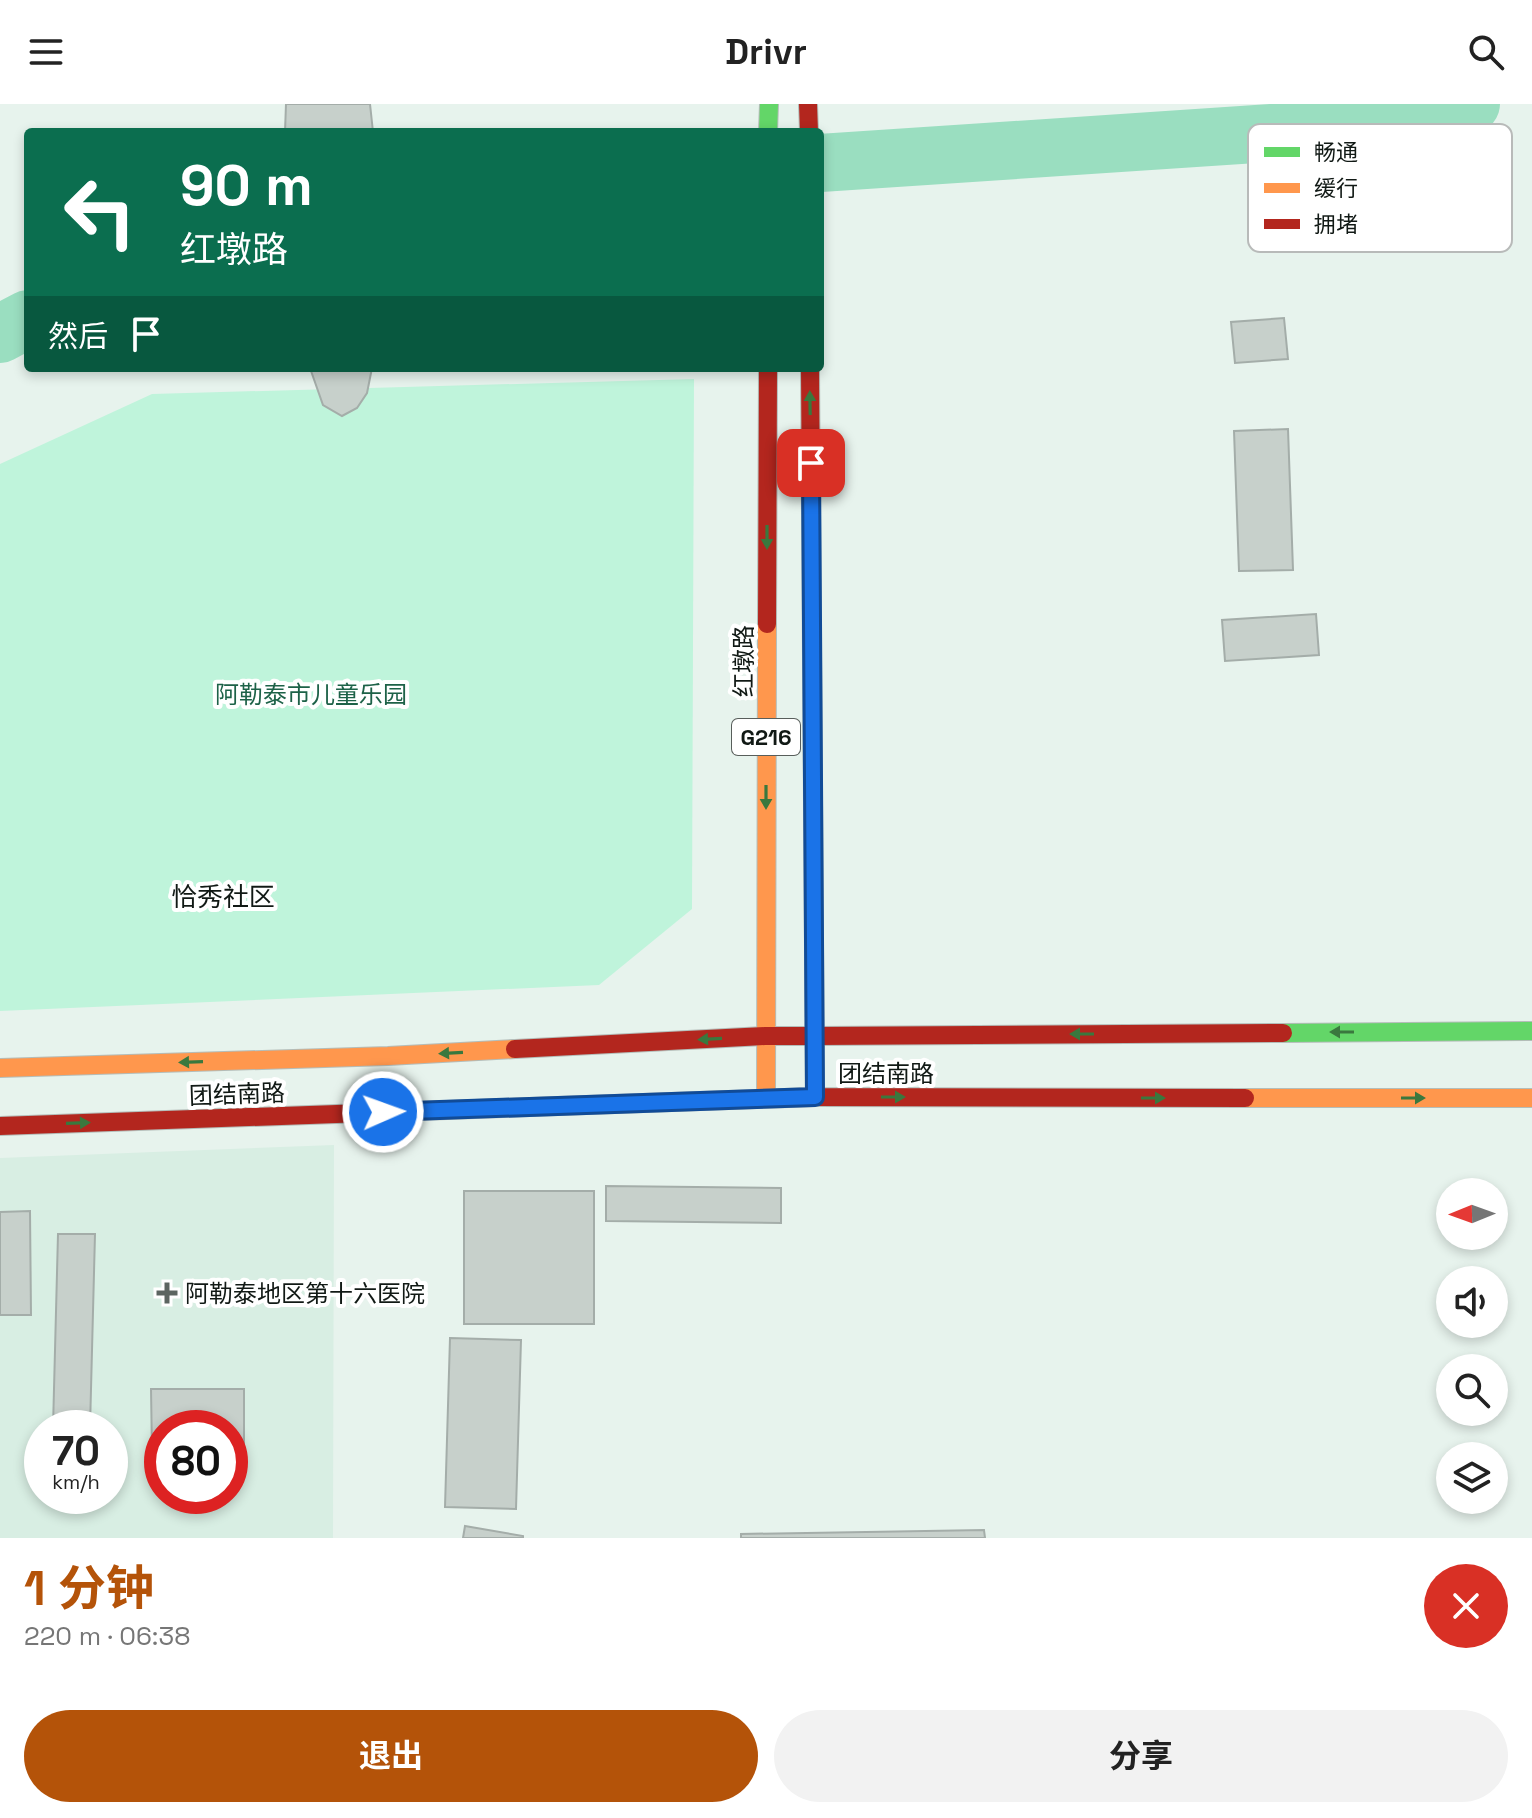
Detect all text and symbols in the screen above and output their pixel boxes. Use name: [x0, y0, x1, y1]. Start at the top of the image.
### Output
text: Drivr: [725, 29, 807, 75]
icon: menu: [24, 30, 68, 74]
icon: search: [1464, 30, 1508, 74]
legend: [1248, 124, 1512, 252]
text: 畅通: [1314, 138, 1358, 166]
text: 90 m: [180, 150, 313, 221]
icon: left: [48, 160, 152, 264]
text: 缓行: [1314, 174, 1358, 202]
text: 拥堵: [1314, 210, 1358, 238]
text: 红墩路: [180, 227, 288, 273]
icon: arrive: [124, 312, 168, 356]
text: 然后: [48, 317, 108, 356]
one-way arrow: [804, 390, 816, 415]
pin: [777, 429, 845, 497]
icon: arrive: [789, 441, 833, 485]
one-way arrow: [761, 525, 773, 550]
street label: 红墩路: [728, 625, 759, 697]
park label: 阿勒泰市儿童乐园: [215, 679, 407, 710]
road number: G216: [732, 719, 800, 755]
one-way arrow: [760, 785, 772, 810]
district label: 恰秀社区: [171, 880, 275, 914]
one-way arrow: [1329, 1026, 1354, 1038]
one-way arrow: [1069, 1028, 1094, 1040]
one-way arrow: [697, 1033, 722, 1046]
one-way arrow: [438, 1046, 463, 1059]
one-way arrow: [178, 1056, 203, 1069]
street label: 团结南路: [838, 1058, 934, 1089]
position arrow: [341, 1070, 425, 1154]
street label: 团结南路: [188, 1077, 286, 1111]
one-way arrow: [881, 1091, 906, 1103]
one-way arrow: [1141, 1092, 1166, 1104]
one-way arrow: [1401, 1092, 1426, 1104]
one-way arrow: [66, 1117, 91, 1130]
north arrow: [1436, 1178, 1508, 1250]
map controls: [1436, 1178, 1508, 1514]
button: sound: [1436, 1266, 1508, 1338]
place label: 阿勒泰地区第十六医院: [185, 1278, 425, 1309]
marker: 阿勒泰地区第十六医院: [156, 1282, 178, 1304]
button: search: [1436, 1354, 1508, 1426]
speed limit sign: 80: [144, 1410, 248, 1514]
text: 70: [52, 1426, 100, 1477]
button: layers: [1436, 1442, 1508, 1514]
text: km/h: [52, 1469, 100, 1495]
text: 1 分钟: [24, 1558, 154, 1619]
button: close: [1424, 1564, 1508, 1648]
text: 220 m · 06:38: [24, 1619, 190, 1653]
button: 退出: [24, 1710, 758, 1802]
button: 分享: [774, 1710, 1508, 1802]

